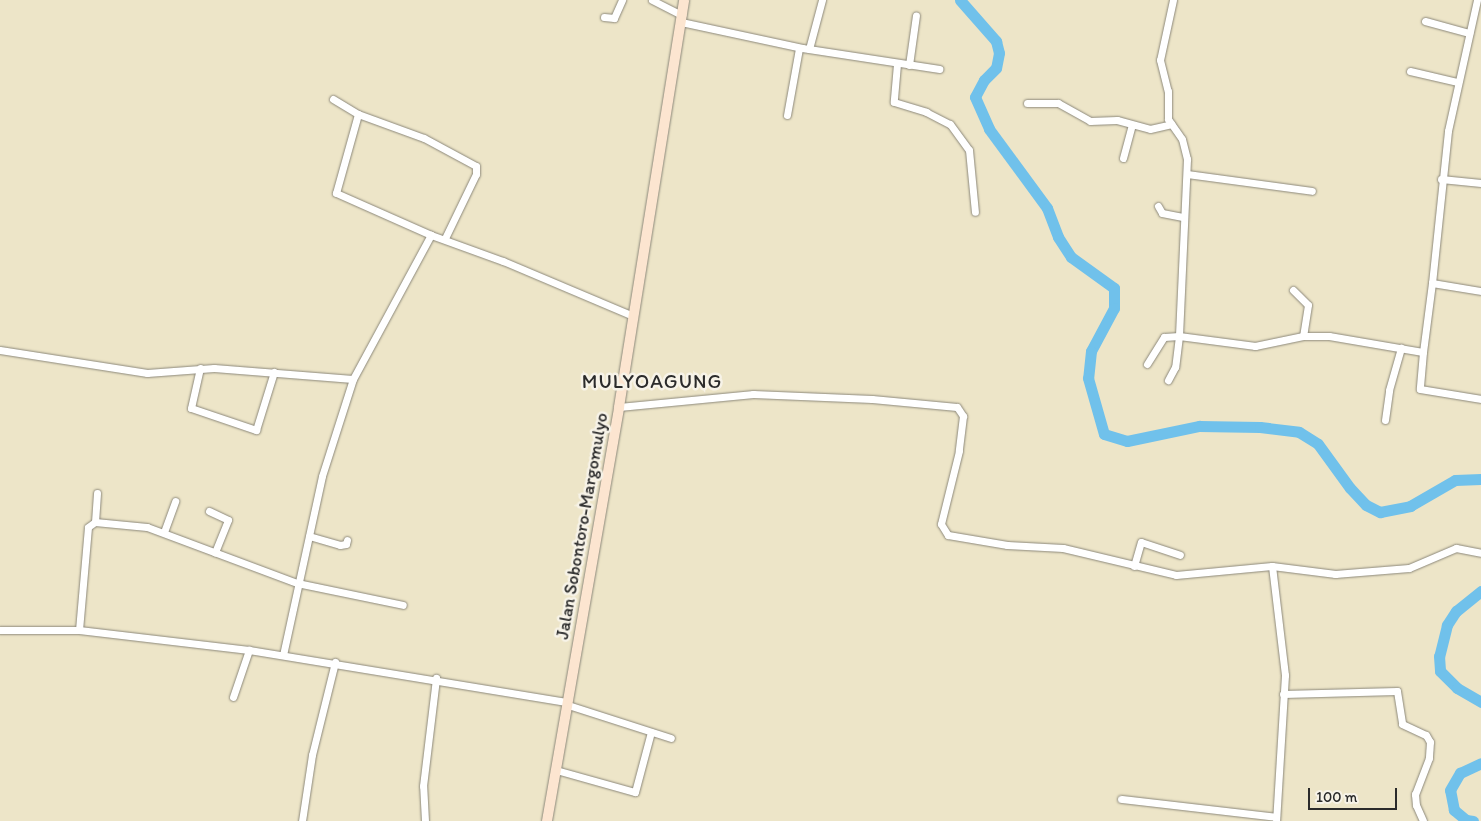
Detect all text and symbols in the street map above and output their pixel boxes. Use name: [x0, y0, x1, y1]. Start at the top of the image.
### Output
district label: MULYOAGUNG: [580, 369, 724, 393]
street label: Jalan Sobontoro-Margomulyo: [552, 412, 612, 640]
scale bar: [1311, 778, 1400, 810]
text: 100 m: [1316, 788, 1357, 806]

